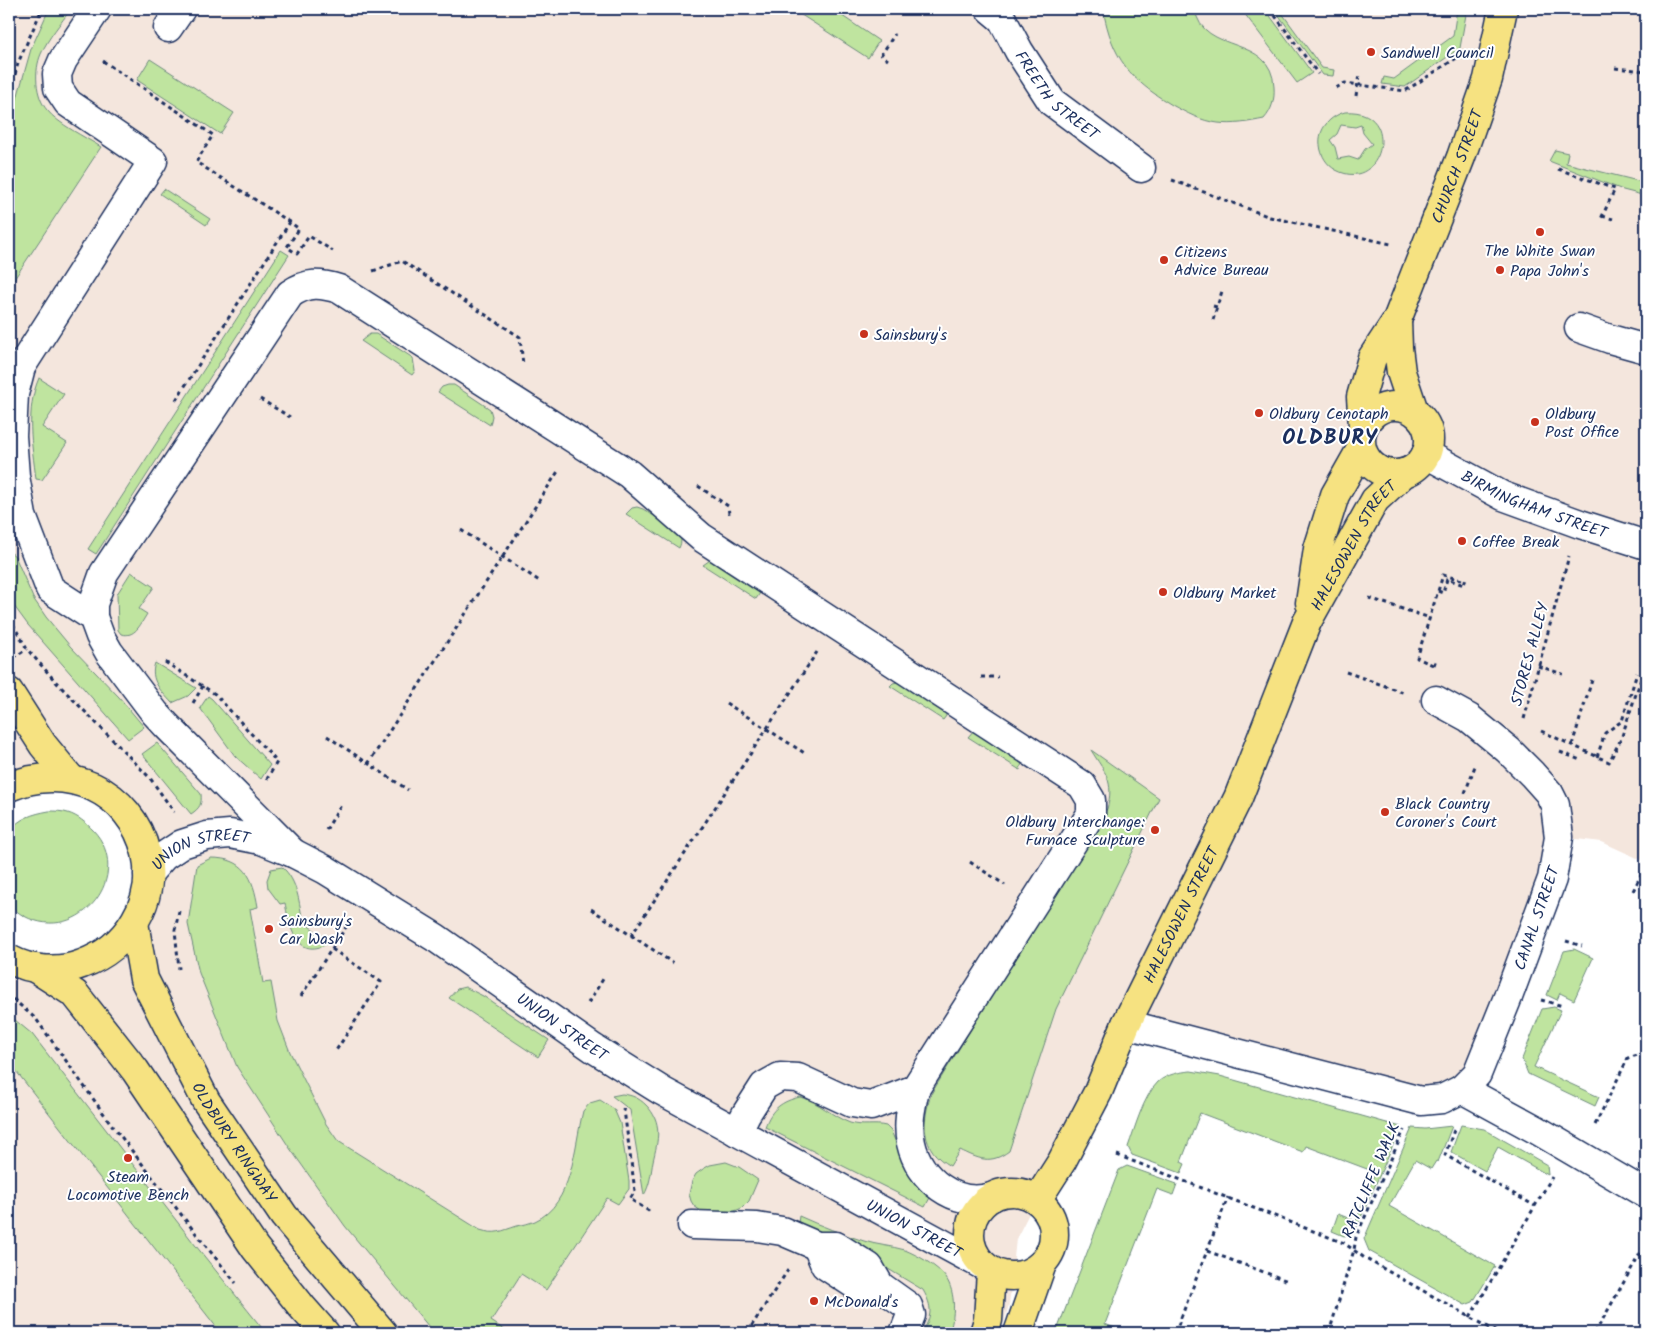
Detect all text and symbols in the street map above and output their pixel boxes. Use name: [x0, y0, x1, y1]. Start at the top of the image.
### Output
place label: Sandwell Council: [1381, 41, 1494, 66]
street label: FREETH STREET: [1008, 46, 1105, 148]
marker: Sandwell Council: [1365, 46, 1377, 58]
street label: CHURCH STREET: [1425, 105, 1491, 227]
marker: The White Swan: [1534, 226, 1546, 238]
place label: The White Swan: [1485, 239, 1595, 264]
place label: Citizens Advice Bureau: [1174, 240, 1269, 283]
marker: Citizens Advice Bureau: [1158, 254, 1170, 266]
place label: Papa John's: [1510, 259, 1589, 284]
marker: Papa John's: [1494, 264, 1506, 276]
place label: Sainsbury's: [874, 323, 947, 348]
marker: Sainsbury's: [858, 328, 870, 340]
place label: Oldbury Cenotaph: [1269, 402, 1389, 427]
place label: Oldbury Post Office: [1545, 402, 1619, 445]
marker: Oldbury Cenotaph: [1253, 407, 1265, 419]
marker: Oldbury Post Office: [1529, 416, 1541, 428]
district label: OLDBURY: [1282, 422, 1378, 455]
street label: BIRMINGHAM STREET: [1456, 464, 1612, 546]
street label: HALESOWEN STREET: [1305, 474, 1404, 616]
place label: Coffee Break: [1472, 530, 1560, 555]
marker: Coffee Break: [1456, 535, 1468, 547]
place label: Oldbury Market: [1173, 581, 1277, 606]
marker: Oldbury Market: [1157, 586, 1169, 598]
street label: STORES ALLEY: [1505, 599, 1556, 709]
place label: Black Country Coroner's Court: [1395, 792, 1498, 835]
marker: Black Country Coroner's Court: [1379, 806, 1391, 818]
place label: Oldbury Interchange: Furnace Sculpture: [1005, 810, 1145, 853]
street label: UNION STREET: [146, 823, 253, 877]
marker: Oldbury Interchange: Furnace Sculpture: [1149, 824, 1161, 836]
street label: HALESOWEN STREET: [1137, 841, 1227, 988]
street label: CANAL STREET: [1508, 862, 1567, 974]
place label: Sainsbury's Car Wash: [279, 909, 352, 952]
marker: Sainsbury's Car Wash: [263, 923, 275, 935]
street label: UNION STREET: [511, 987, 613, 1069]
street label: OLDBURY RINGWAY: [185, 1078, 283, 1209]
street label: RATCLIFFE WALK: [1336, 1118, 1407, 1242]
marker: Steam Locomotive Bench: [122, 1152, 134, 1164]
place label: Steam Locomotive Bench: [67, 1165, 189, 1208]
street label: UNION STREET: [861, 1193, 968, 1267]
place label: McDonald's: [824, 1290, 899, 1315]
marker: McDonald's: [808, 1295, 820, 1307]

